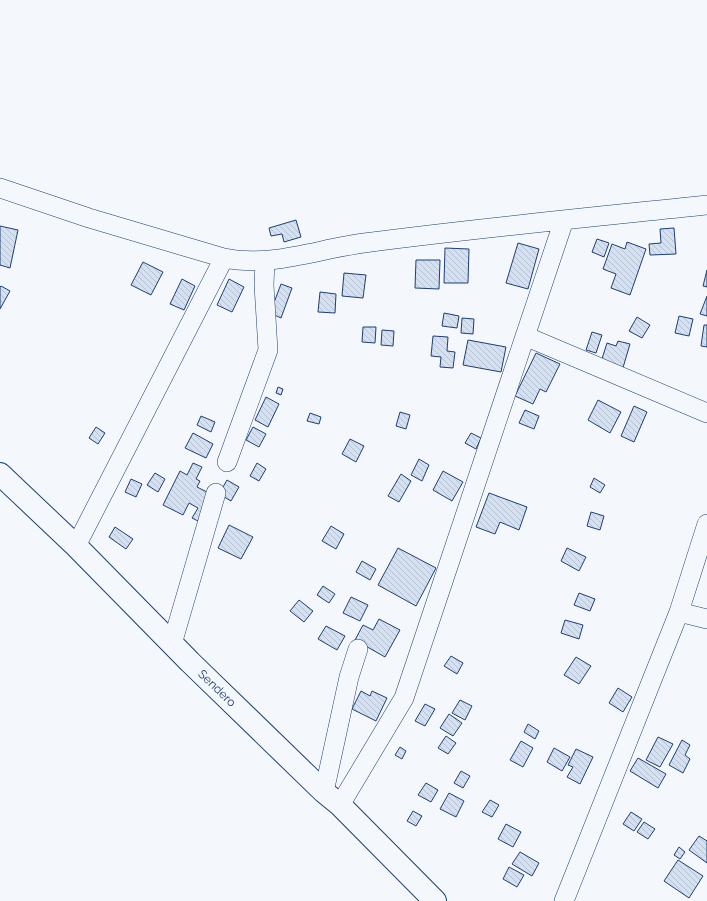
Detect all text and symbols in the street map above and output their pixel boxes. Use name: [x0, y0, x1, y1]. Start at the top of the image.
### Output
street label: Sendero: [195, 667, 239, 710]

